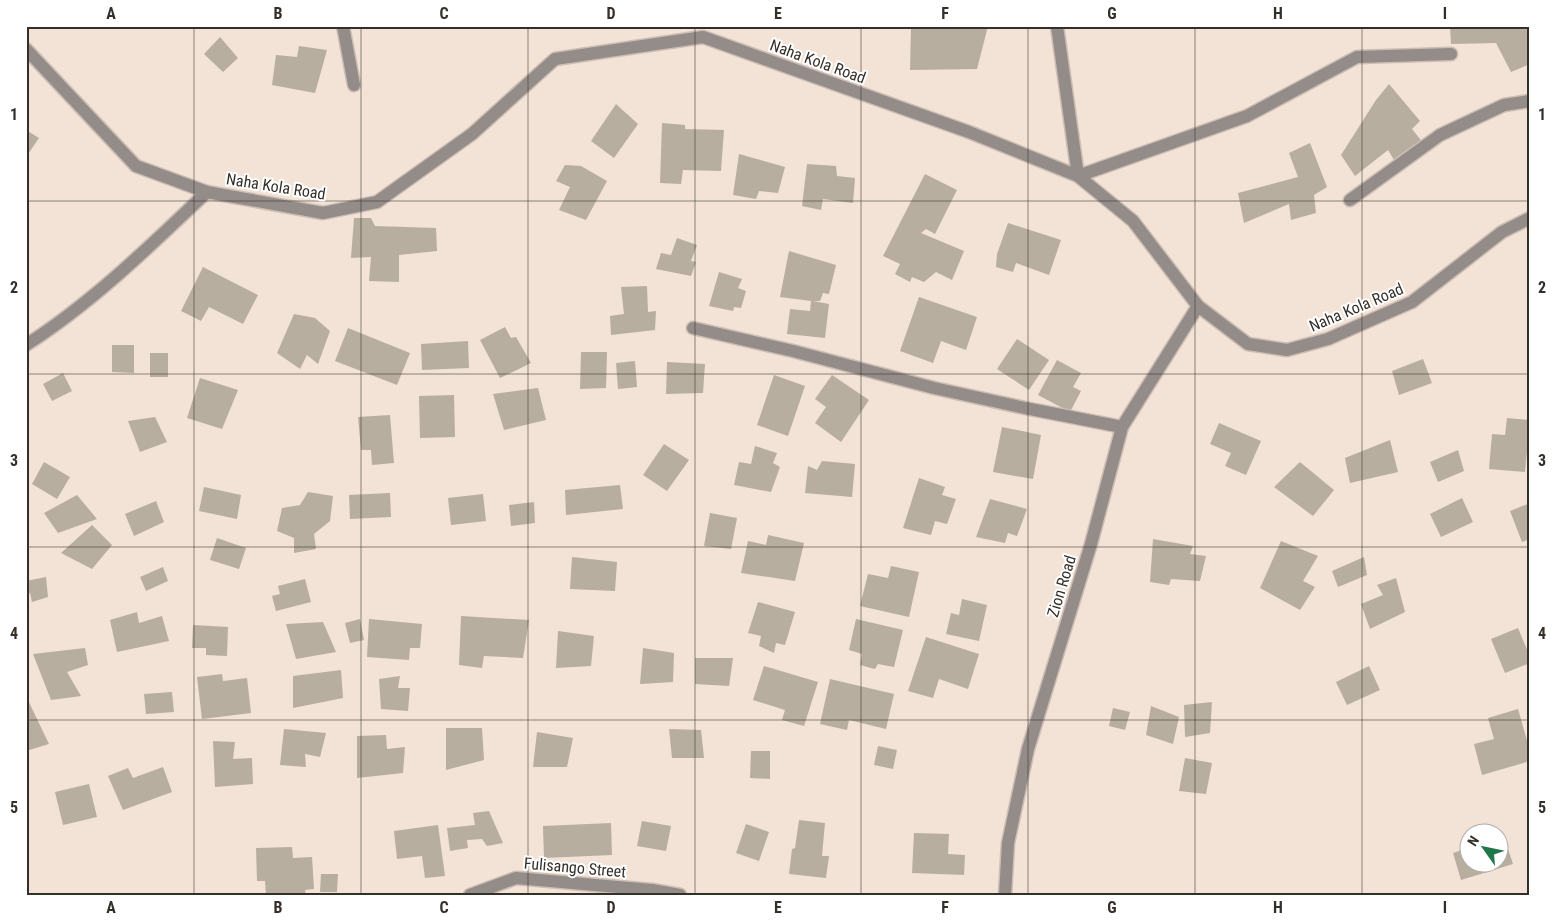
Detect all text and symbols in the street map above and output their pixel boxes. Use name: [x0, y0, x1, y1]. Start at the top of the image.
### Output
text: A: [106, 4, 116, 23]
text: B: [274, 4, 283, 23]
text: C: [439, 4, 449, 23]
text: D: [606, 4, 616, 23]
text: E: [774, 4, 782, 23]
text: F: [941, 4, 949, 23]
text: G: [1107, 4, 1117, 23]
text: H: [1273, 4, 1283, 23]
text: I: [1443, 4, 1447, 23]
street label: Naha Kola Road: [767, 35, 868, 88]
text: 1: [10, 105, 18, 124]
text: 1: [1538, 105, 1546, 124]
street label: Naha Kola Road: [225, 169, 327, 204]
text: 2: [10, 278, 18, 297]
text: 2: [1538, 278, 1546, 297]
street label: Naha Kola Road: [1306, 279, 1406, 336]
text: 3: [10, 451, 18, 470]
text: 3: [1538, 451, 1546, 470]
street label: Zion Road: [1043, 553, 1080, 619]
text: 4: [10, 624, 18, 643]
text: 4: [1538, 624, 1546, 643]
text: 5: [10, 798, 18, 817]
text: 5: [1538, 798, 1546, 817]
north arrow: [1458, 824, 1508, 874]
text: N: [1464, 833, 1482, 849]
street label: Fulisango Street: [523, 854, 627, 881]
text: A: [106, 898, 116, 917]
text: B: [274, 898, 283, 917]
text: C: [439, 898, 449, 917]
text: D: [606, 898, 616, 917]
text: E: [774, 898, 782, 917]
text: F: [941, 898, 949, 917]
text: G: [1107, 898, 1117, 917]
text: H: [1273, 898, 1283, 917]
text: I: [1443, 898, 1447, 917]

